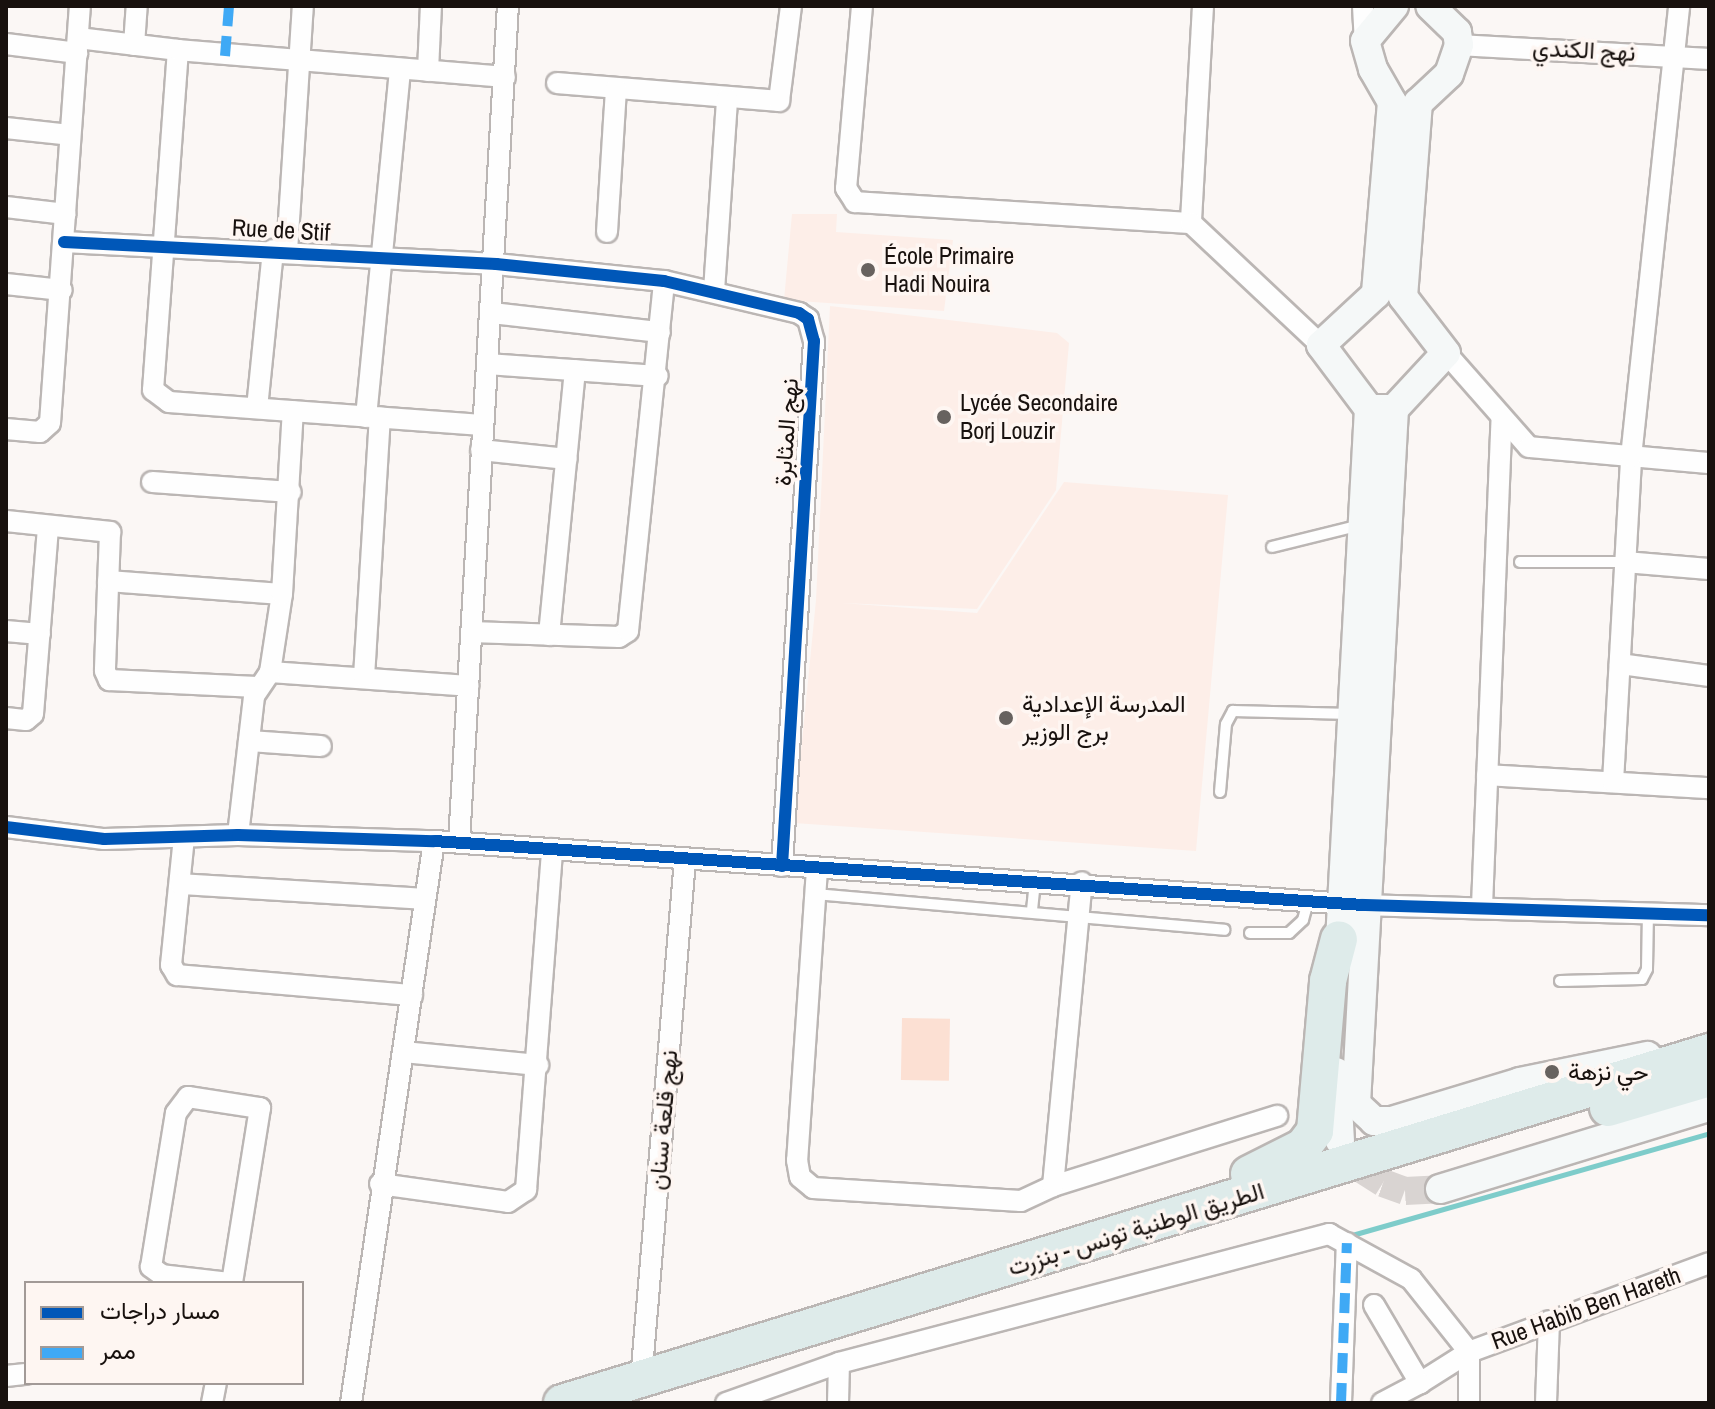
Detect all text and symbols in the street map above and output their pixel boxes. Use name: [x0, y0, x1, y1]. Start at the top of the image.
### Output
street label: نهج الكندي: [1532, 33, 1636, 67]
street label: Rue de Stif: [231, 213, 331, 247]
place label: École Primaire Hadi Nouira: [884, 242, 1014, 298]
marker: École Primaire Hadi Nouira: [859, 261, 877, 279]
street label: نهج المثابرة: [768, 377, 804, 487]
place label: Lycée Secondaire Borj Louzir: [960, 389, 1118, 445]
marker: Lycée Secondaire Borj Louzir: [935, 408, 953, 426]
place label: المدرسة الإعدادية برج الوزير: [1022, 690, 1186, 746]
marker: المدرسة الإعدادية برج الوزير: [997, 709, 1015, 727]
street label: نهج قلعة سنان: [643, 1049, 683, 1191]
place label: حي نزهة: [1568, 1058, 1648, 1086]
marker: حي نزهة: [1543, 1063, 1561, 1081]
street label: الطريق الوطنية تونس - بنزرت: [1004, 1176, 1268, 1282]
street label: Rue Habib Ben Hareth: [1488, 1260, 1684, 1356]
legend: [24, 1281, 304, 1385]
text: مسار دراجات: [100, 1294, 220, 1326]
text: ممر: [100, 1334, 136, 1366]

